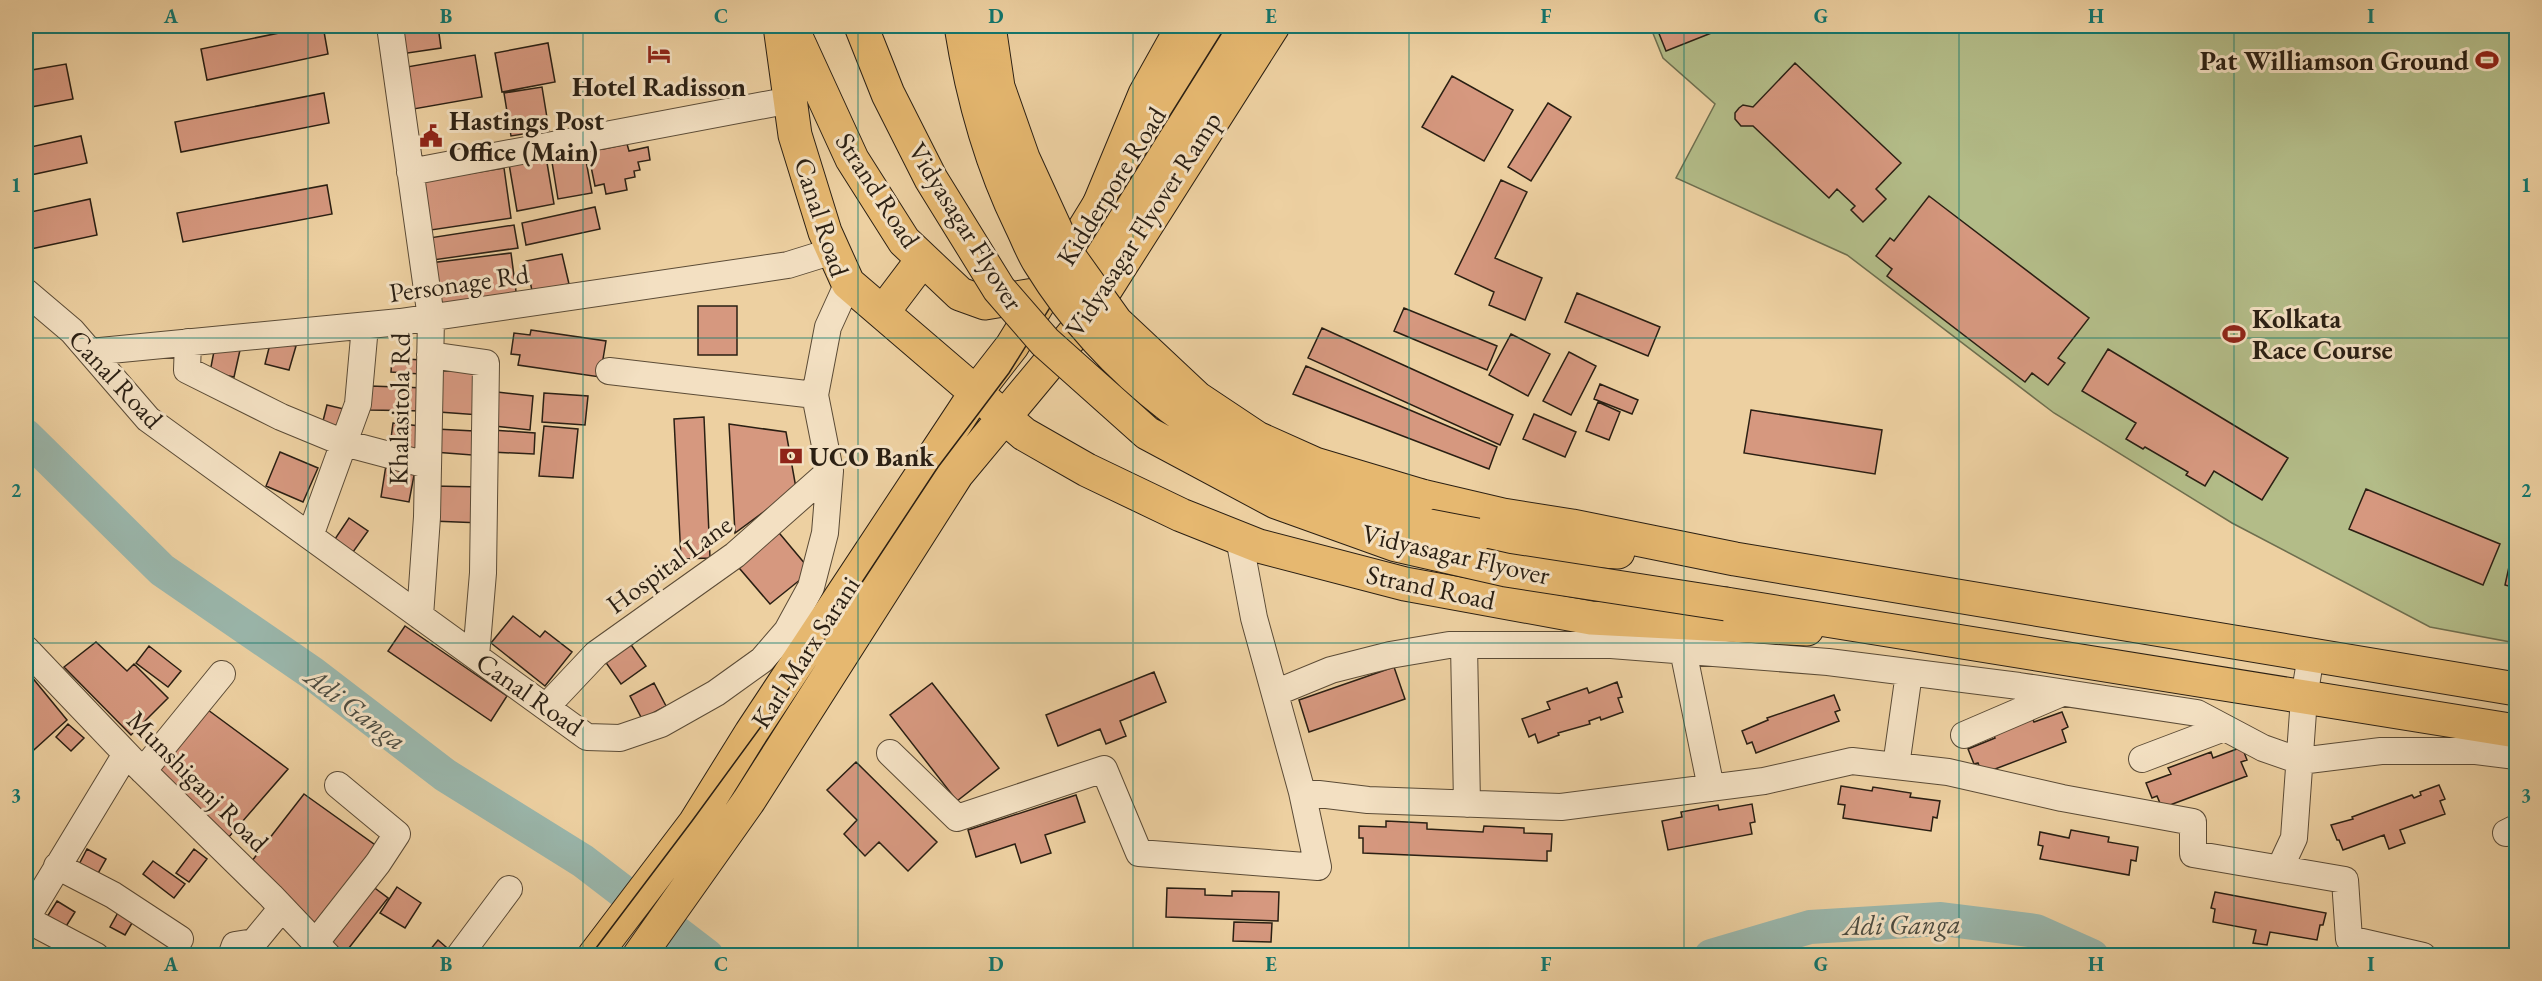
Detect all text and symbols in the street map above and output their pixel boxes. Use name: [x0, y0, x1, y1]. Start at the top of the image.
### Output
text: A: [163, 3, 179, 29]
text: B: [440, 3, 452, 29]
text: C: [714, 3, 728, 29]
text: D: [988, 3, 1004, 29]
text: E: [1265, 3, 1277, 29]
text: F: [1541, 3, 1552, 29]
text: G: [1814, 3, 1828, 29]
text: H: [2088, 3, 2104, 29]
text: I: [2367, 3, 2375, 29]
hotel icon: Hotel Radisson: [646, 41, 672, 67]
place label: Pat Williamson Ground: [2200, 43, 2469, 78]
sports icon: Pat Williamson Ground: [2474, 47, 2500, 73]
place label: Hotel Radisson: [572, 69, 746, 104]
street label: Kidderpore Road: [1048, 100, 1174, 272]
place label: Hastings Post Office (Main): [449, 103, 604, 169]
street label: Vidyasagar Flyover Ramp: [1057, 105, 1229, 343]
public building icon: Hastings Post Office (Main): [418, 123, 444, 149]
street label: Strand Road: [828, 126, 928, 255]
street label: Vidyasagar Flyover: [900, 135, 1032, 317]
street label: Canal Road: [786, 153, 858, 281]
text: 1: [11, 172, 21, 198]
text: 1: [2521, 172, 2531, 198]
street label: Personage Rd: [387, 256, 531, 310]
place label: Kolkata Race Course: [2252, 301, 2393, 367]
sports icon: Kolkata Race Course: [2221, 321, 2247, 347]
street label: Canal Road: [61, 322, 171, 436]
street label: Khalasitola Rd: [380, 332, 418, 486]
place label: UCO Bank: [809, 439, 935, 474]
bank icon: UCO Bank: [778, 443, 804, 469]
text: 2: [11, 477, 22, 503]
text: 2: [2521, 477, 2532, 503]
street label: Hospital Lane: [599, 507, 739, 621]
street label: Vidyasagar Flyover: [1359, 515, 1553, 593]
street label: Strand Road: [1363, 556, 1499, 618]
street label: Karl Marx Sarani: [743, 569, 867, 735]
street label: Canal Road: [469, 644, 591, 744]
water label: Adi Ganga: [297, 657, 414, 758]
street label: Munshiganj Road: [120, 703, 277, 860]
text: 3: [11, 782, 21, 808]
text: 3: [2521, 782, 2531, 808]
water label: Adi Ganga: [1841, 905, 1961, 943]
text: A: [163, 951, 179, 977]
text: B: [440, 951, 452, 977]
text: C: [714, 951, 728, 977]
text: D: [988, 951, 1004, 977]
text: E: [1265, 951, 1277, 977]
text: F: [1541, 951, 1552, 977]
text: G: [1814, 951, 1828, 977]
text: H: [2088, 951, 2104, 977]
text: I: [2367, 951, 2375, 977]

